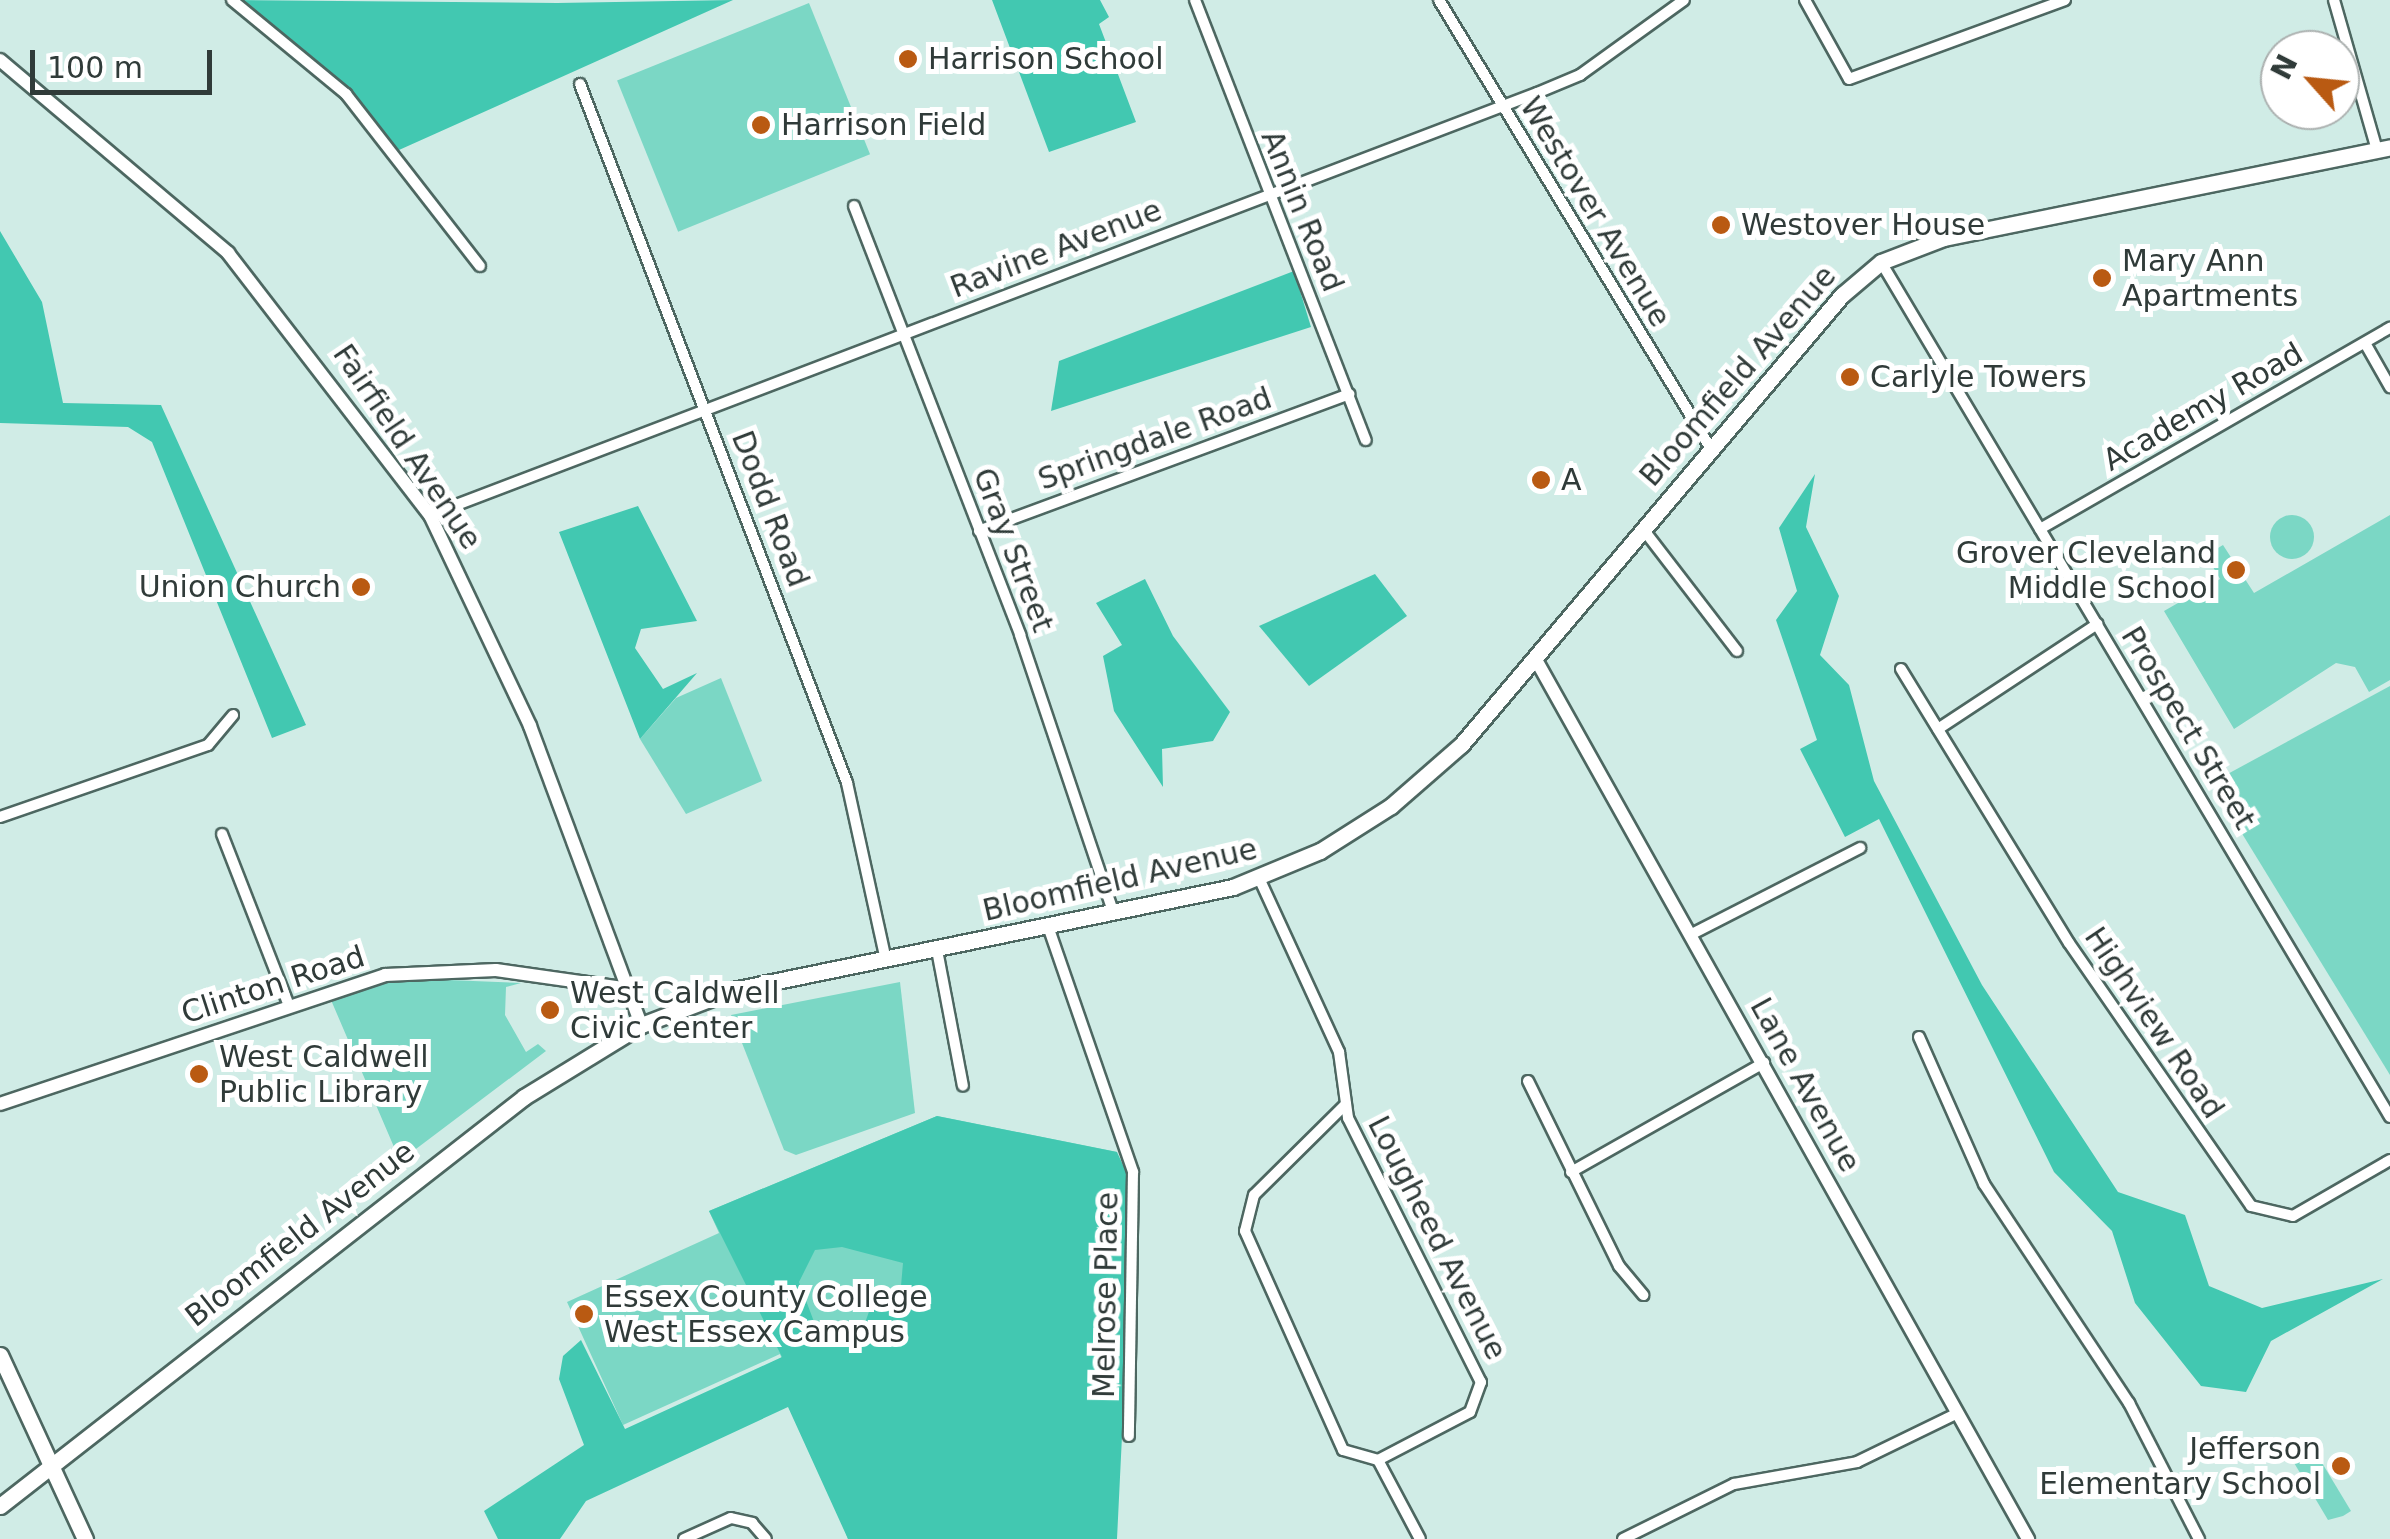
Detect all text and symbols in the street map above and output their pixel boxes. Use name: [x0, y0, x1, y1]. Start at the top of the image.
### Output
scale bar: [35, 30, 218, 92]
north arrow: [2260, 30, 2360, 130]
place label: Harrison School: [928, 41, 1164, 77]
marker: Harrison School: [897, 48, 919, 70]
text: N: [2265, 49, 2305, 85]
text: 100 m: [47, 50, 143, 85]
street label: Westover Avenue: [1512, 91, 1678, 333]
place label: Harrison Field: [781, 107, 986, 143]
marker: Harrison Field: [750, 114, 772, 136]
street label: Annin Road: [1253, 125, 1351, 297]
street label: Ravine Avenue: [945, 192, 1167, 306]
place label: Westover House: [1741, 207, 1985, 243]
marker: Westover House: [1710, 214, 1732, 236]
place label: Mary Ann Apartments: [2122, 243, 2298, 314]
street label: Bloomfield Avenue: [1632, 258, 1844, 494]
marker: Mary Ann Apartments: [2091, 267, 2113, 289]
street label: Academy Road: [2097, 335, 2309, 479]
street label: Fairfield Avenue: [325, 338, 489, 556]
place label: Carlyle Towers: [1870, 359, 2087, 395]
marker: Carlyle Towers: [1839, 366, 1861, 388]
street label: Springdale Road: [1033, 380, 1277, 498]
street label: Dodd Road: [724, 426, 816, 592]
place label: A: [1561, 462, 1582, 498]
street label: Gray Street: [965, 463, 1061, 637]
marker: A: [1530, 469, 1552, 491]
place label: Grover Cleveland Middle School: [1956, 535, 2216, 606]
marker: Grover Cleveland Middle School: [2225, 559, 2247, 581]
place label: Union Church: [139, 569, 341, 605]
marker: Union Church: [350, 576, 372, 598]
street label: Prospect Street: [2113, 620, 2263, 836]
street label: Bloomfield Avenue: [979, 831, 1261, 929]
street label: Highview Road: [2077, 921, 2231, 1125]
street label: Clinton Road: [177, 938, 369, 1032]
place label: West Caldwell Civic Center: [570, 975, 780, 1046]
street label: Lane Avenue: [1742, 992, 1868, 1178]
marker: West Caldwell Civic Center: [539, 999, 561, 1021]
place label: West Caldwell Public Library: [219, 1039, 429, 1110]
marker: West Caldwell Public Library: [188, 1063, 210, 1085]
street label: Lougheed Avenue: [1360, 1110, 1514, 1366]
street label: Bloomfield Avenue: [178, 1133, 422, 1335]
street label: Melrose Place: [1086, 1192, 1126, 1398]
place label: Essex County College West Essex Campus: [604, 1279, 928, 1350]
marker: Essex County College West Essex Campus: [573, 1303, 595, 1325]
place label: Jefferson Elementary School: [2039, 1431, 2321, 1502]
marker: Jefferson Elementary School: [2330, 1455, 2352, 1477]

